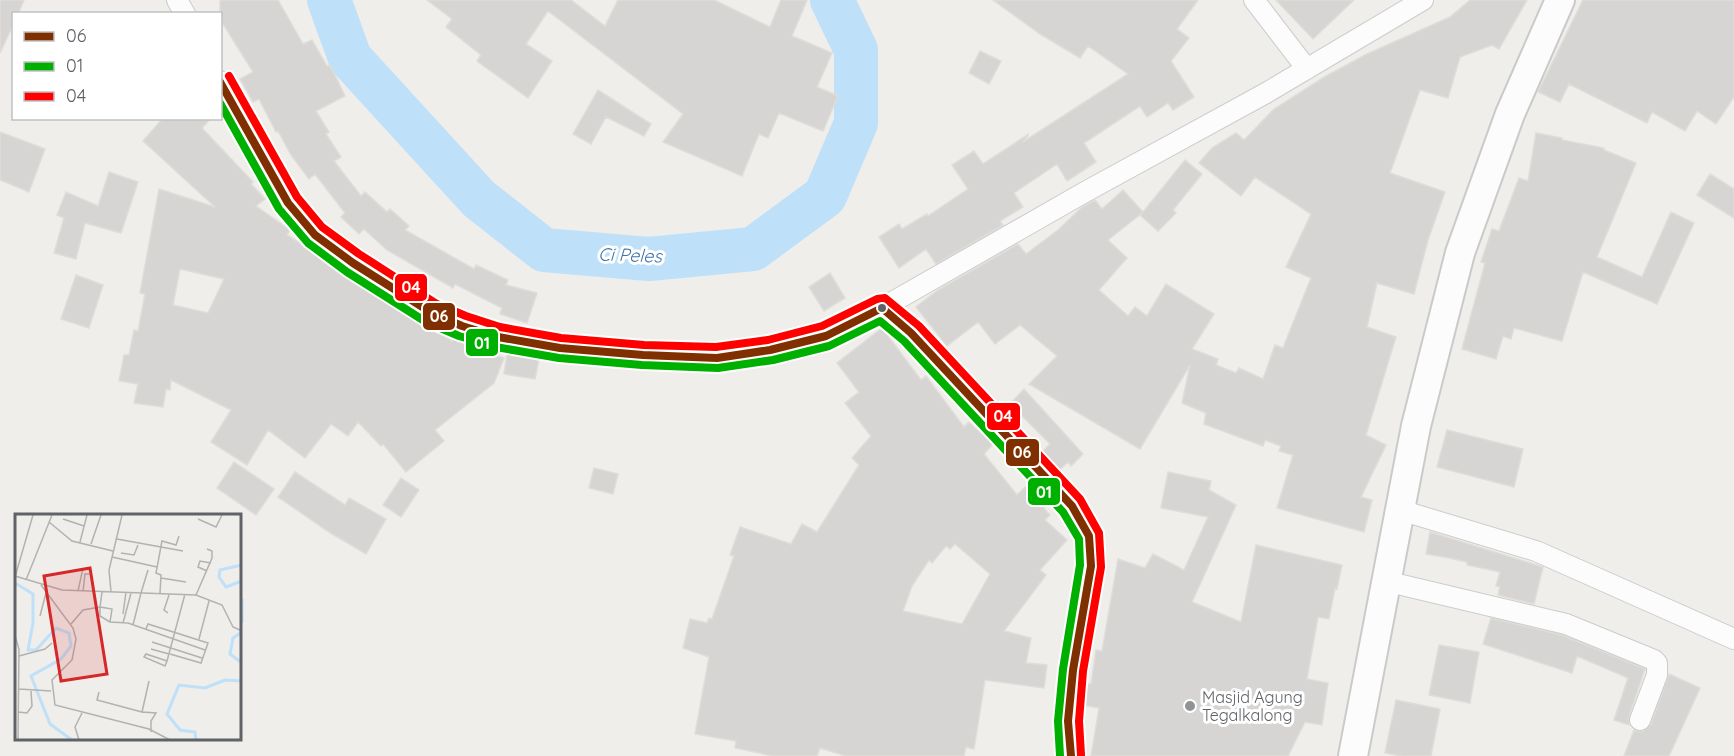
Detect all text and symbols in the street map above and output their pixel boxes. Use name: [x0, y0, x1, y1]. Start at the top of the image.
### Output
legend: [12, 12, 222, 120]
text: 06: [66, 24, 87, 47]
text: 01: [66, 54, 83, 77]
text: 04: [66, 84, 86, 107]
water label: Ci Peles: [598, 242, 664, 268]
line badge: 04: [394, 273, 428, 302]
text: 04: [401, 277, 421, 297]
line badge: 06: [422, 302, 456, 331]
unlabelled marker: [876, 302, 888, 314]
text: 06: [430, 306, 448, 326]
line badge: 01: [465, 328, 499, 357]
text: 01: [474, 333, 490, 353]
line badge: 04: [986, 402, 1021, 431]
text: 04: [993, 406, 1013, 426]
line badge: 06: [1005, 438, 1040, 467]
text: 06: [1013, 442, 1031, 462]
line badge: 01: [1027, 477, 1061, 506]
text: 01: [1036, 482, 1052, 502]
inset map: [15, 514, 242, 741]
place label: Masjid Agung Tegalkalong: [1202, 687, 1303, 725]
marker: Masjid Agung Tegalkalong: [1183, 699, 1197, 713]

